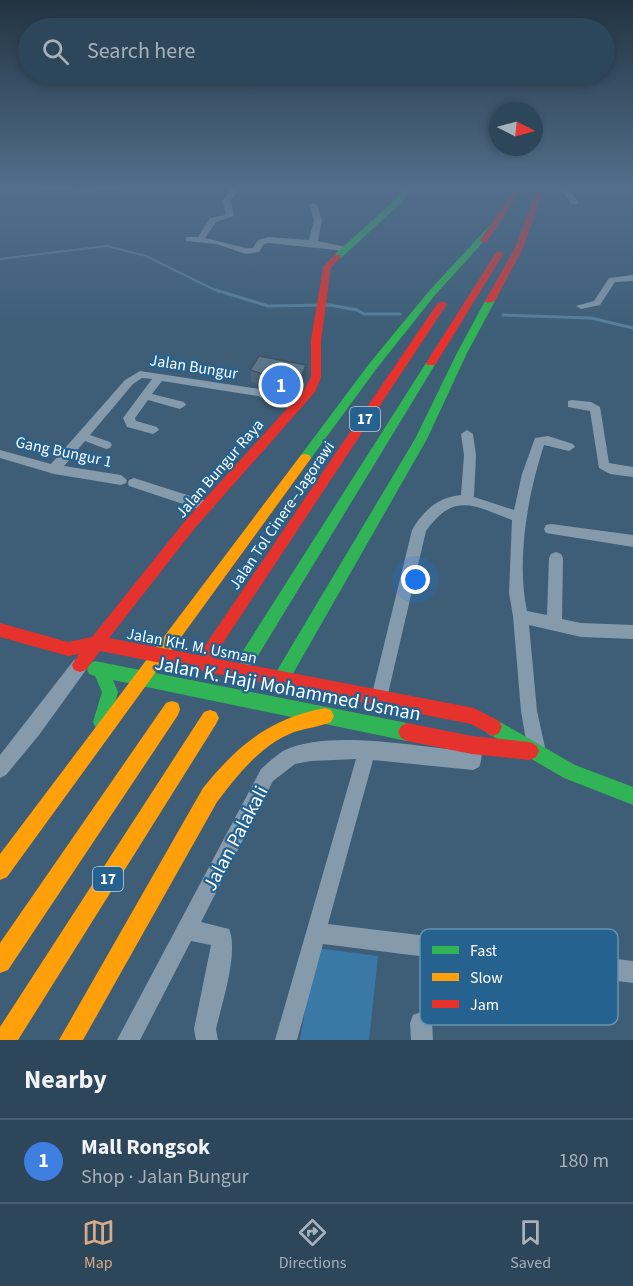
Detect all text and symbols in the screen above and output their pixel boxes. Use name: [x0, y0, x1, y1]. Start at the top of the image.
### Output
search box: [18, 18, 615, 84]
icon: search: [39, 35, 72, 68]
text: Search here: [87, 35, 195, 67]
north arrow: [489, 102, 543, 156]
street label: Jalan Bungur: [148, 349, 240, 385]
pin: 1: [262, 362, 300, 408]
road number: 17: [350, 407, 380, 431]
street label: Jalan Bungur Raya: [171, 414, 269, 523]
street label: Gang Bungur 1: [13, 431, 114, 473]
street label: Jalan Tol Cinere–Jagorawi: [224, 437, 340, 594]
your location: [401, 565, 430, 594]
street label: Jalan KH. M. Usman: [125, 623, 259, 669]
street label: Jalan K. Haji Mohammed Usman: [152, 649, 423, 729]
street label: Jalan Palakali: [196, 781, 275, 896]
road number: 17: [93, 867, 123, 891]
legend: [420, 929, 618, 1025]
text: Fast: [470, 940, 498, 962]
text: Slow: [470, 967, 503, 989]
text: Jam: [470, 994, 499, 1016]
text: Nearby: [24, 1061, 107, 1098]
text: Mall Rongsok: [81, 1131, 210, 1163]
text: 1: [38, 1147, 49, 1175]
text: 180 m: [559, 1147, 609, 1175]
text: Shop · Jalan Bungur: [81, 1163, 249, 1191]
tab: Map: [82, 1216, 115, 1274]
tab: Directions: [279, 1216, 346, 1274]
tab: Saved: [510, 1216, 551, 1274]

